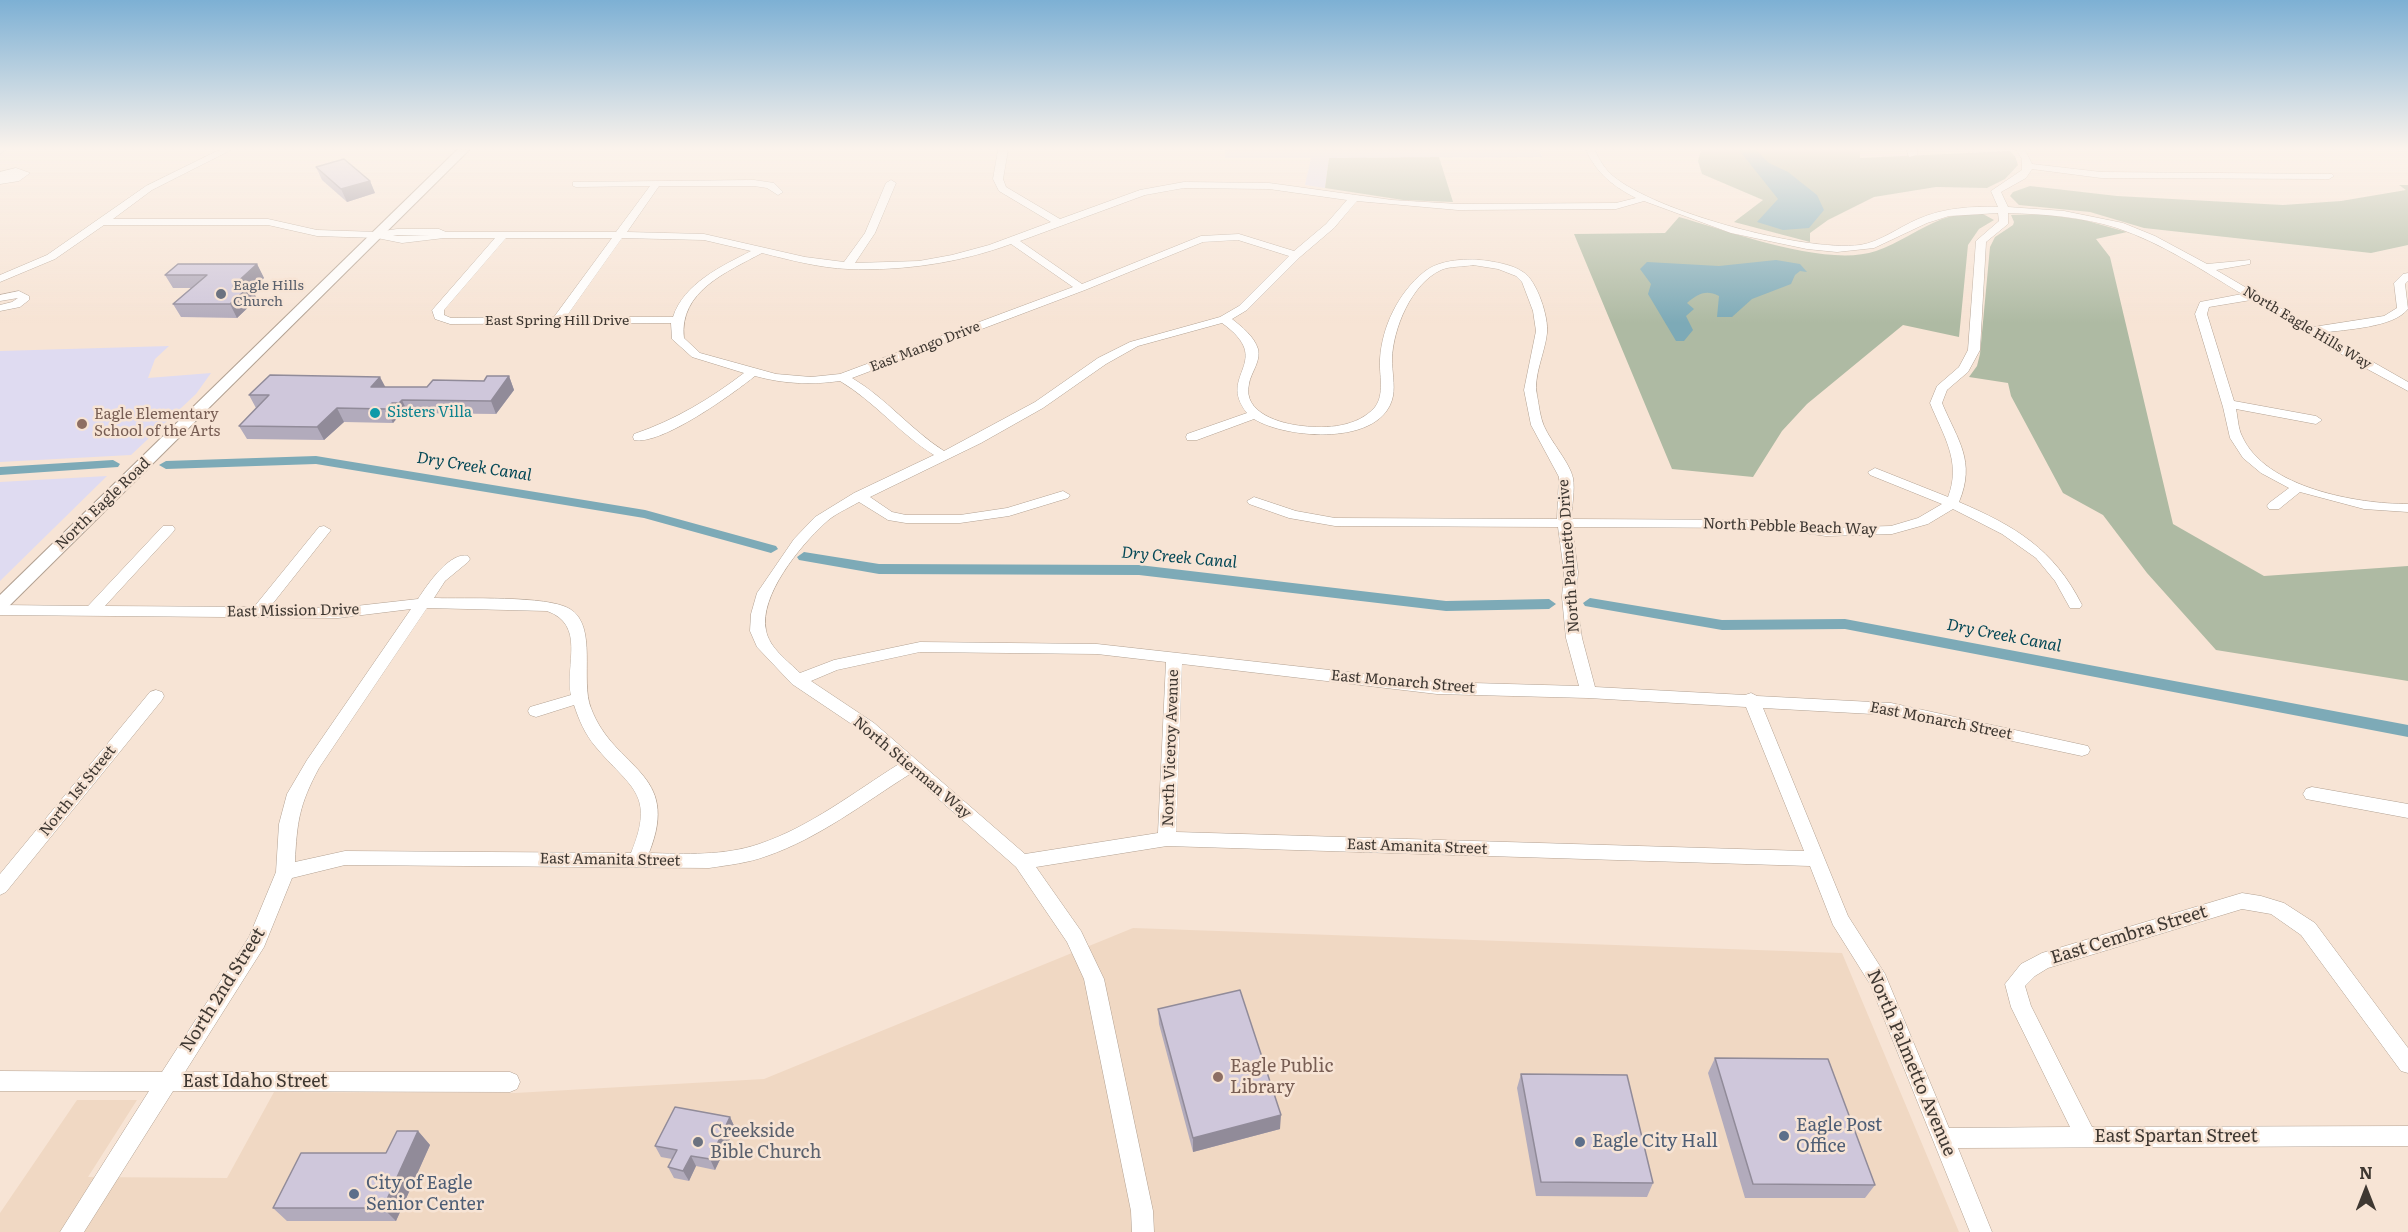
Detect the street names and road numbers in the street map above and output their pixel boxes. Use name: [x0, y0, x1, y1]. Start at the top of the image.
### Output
street label: North Eagle Hills Way: [2240, 283, 2374, 373]
street label: East Spring Hill Drive: [485, 313, 629, 329]
street label: East Mango Drive: [868, 318, 982, 376]
street label: North Eagle Road: [52, 454, 154, 554]
street label: North Palmetto Drive: [1555, 479, 1583, 633]
street label: North Pebble Beach Way: [1703, 515, 1877, 539]
street label: East Mission Drive: [227, 601, 359, 621]
street label: East Monarch Street: [1330, 667, 1476, 697]
street label: North Viceroy Avenue: [1159, 669, 1183, 827]
street label: East Monarch Street: [1868, 698, 2014, 744]
street label: North Stierman Way: [849, 713, 975, 823]
street label: North 1st Street: [36, 742, 120, 840]
street label: East Amanita Street: [1346, 836, 1488, 858]
street label: East Amanita Street: [539, 850, 681, 870]
street label: East Cembra Street: [2048, 901, 2210, 969]
street label: North 2nd Street: [176, 924, 270, 1056]
street label: North Palmetto Avenue: [1862, 966, 1960, 1160]
street label: East Idaho Street: [182, 1071, 328, 1093]
street label: East Spartan Street: [2094, 1126, 2258, 1148]

